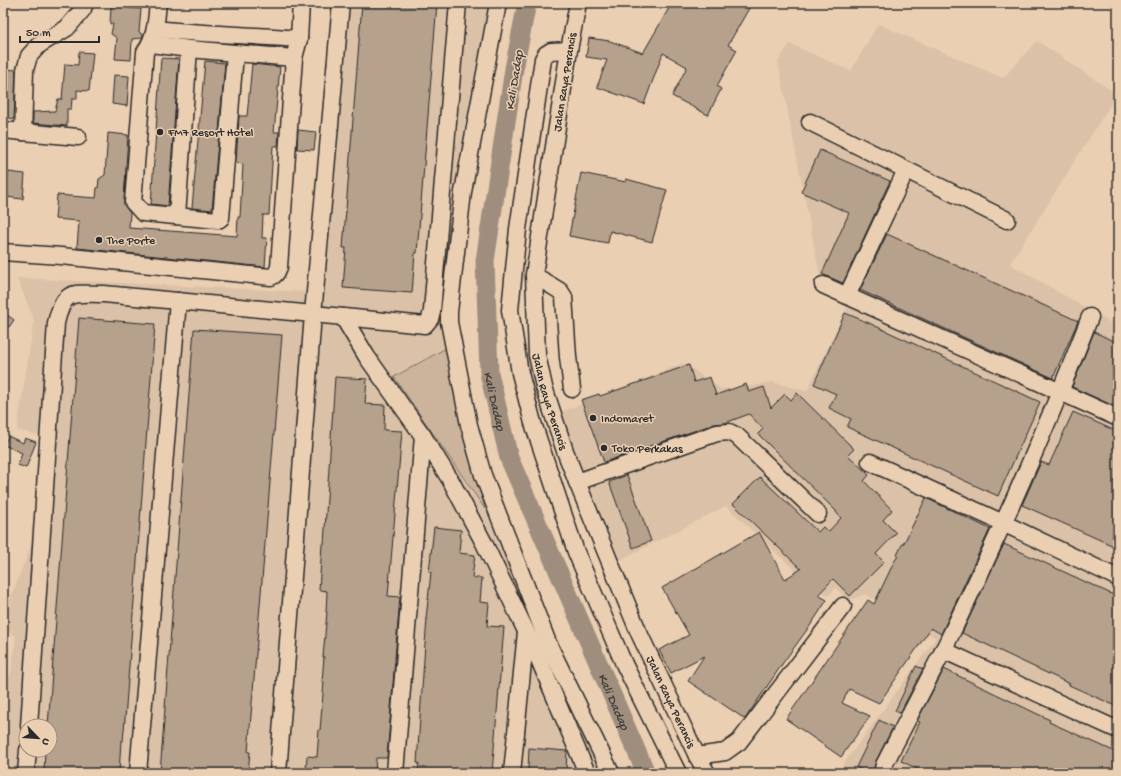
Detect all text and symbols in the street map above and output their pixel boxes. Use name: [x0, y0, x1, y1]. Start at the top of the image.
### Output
scale bar: [20, 18, 99, 44]
text: 50 m: [26, 27, 51, 41]
street label: Jalan Raya Perancis: [551, 31, 581, 133]
water label: Kali Dadap: [503, 48, 528, 111]
marker: FM7 Resort Hotel: [155, 127, 165, 137]
place label: FM7 Resort Hotel: [167, 127, 254, 141]
marker: The Porte: [94, 235, 104, 245]
place label: The Porte: [106, 235, 156, 249]
street label: Jalan Raya Perancis: [528, 352, 569, 453]
water label: Kali Dadap: [479, 370, 508, 434]
marker: Indomaret: [588, 413, 598, 423]
place label: Indomaret: [601, 413, 654, 427]
marker: Toko Perkakas: [599, 443, 609, 453]
place label: Toko Perkakas: [611, 443, 683, 457]
street label: Jalan Raya Perancis: [642, 654, 697, 751]
water label: Kali Dadap: [594, 672, 632, 734]
north arrow: [18, 718, 58, 758]
text: U: [38, 736, 52, 747]

